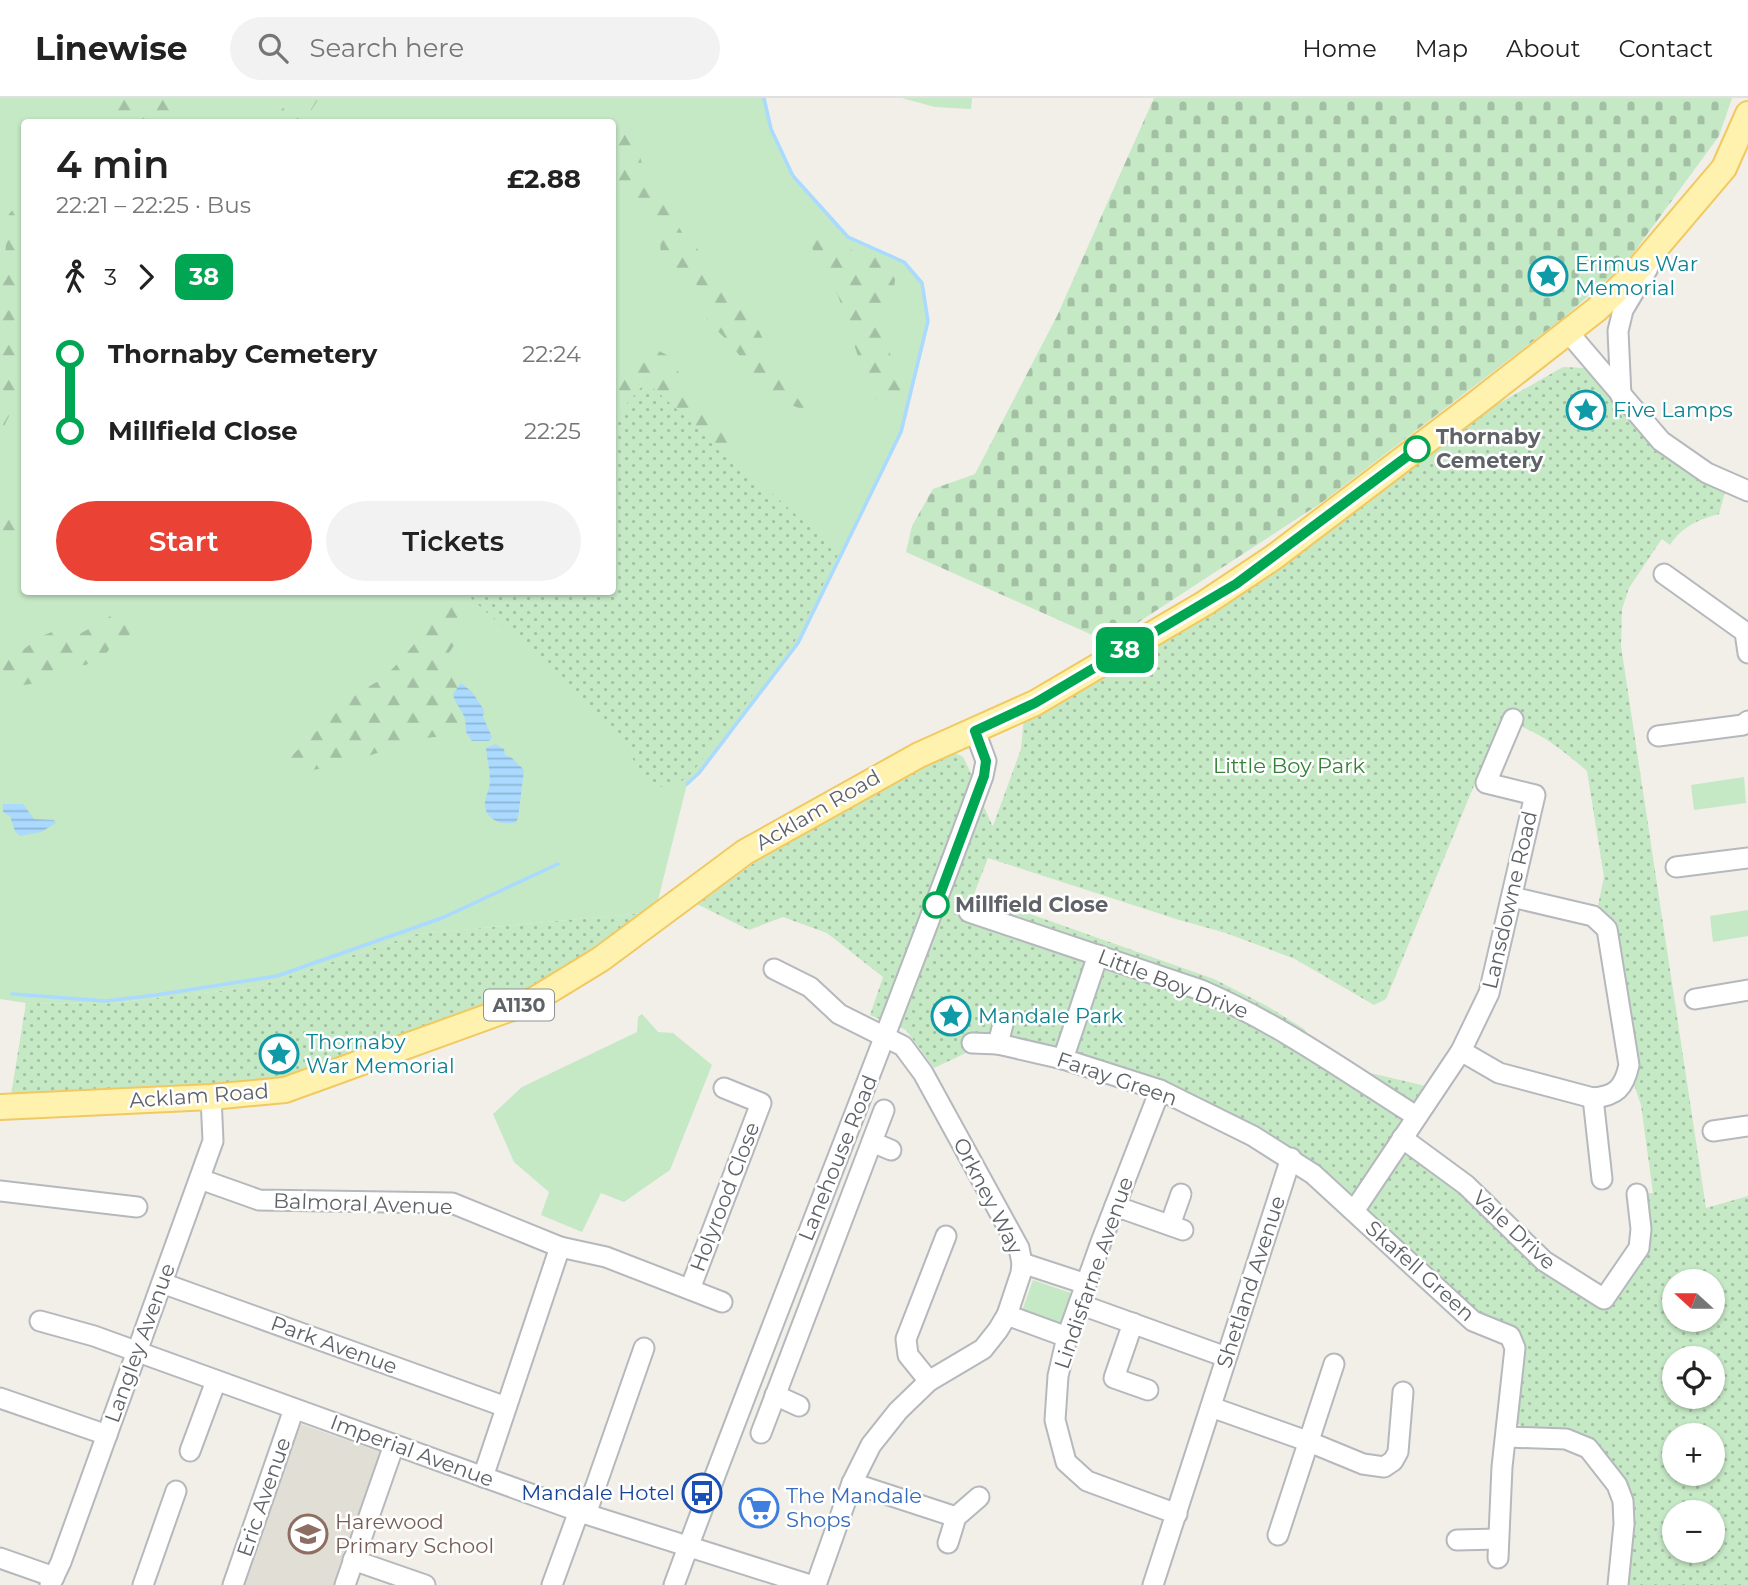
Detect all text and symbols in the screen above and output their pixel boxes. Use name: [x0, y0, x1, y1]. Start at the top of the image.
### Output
search box: [230, 17, 720, 80]
text: Linewise: [35, 28, 188, 68]
icon: search: [254, 29, 292, 67]
text: Search here: [310, 32, 464, 64]
text: Home: [1302, 34, 1377, 63]
text: Map: [1415, 34, 1468, 63]
text: About: [1506, 34, 1580, 63]
text: Contact: [1618, 34, 1713, 63]
text: 4 min: [56, 141, 169, 188]
text: £2.88: [507, 163, 581, 195]
text: 22:21 – 22:25 · Bus: [56, 191, 251, 219]
place label: Erimus War Memorial: [1575, 251, 1698, 300]
place icon: Erimus War Memorial: [1527, 255, 1569, 297]
icon: walk: [56, 258, 94, 296]
icon: forward: [127, 258, 165, 296]
text: 38: [189, 262, 219, 291]
text: 3: [104, 263, 117, 291]
text: Thornaby Cemetery: [108, 338, 377, 370]
text: 22:24: [522, 340, 581, 368]
place icon: Five Lamps: [1565, 389, 1607, 431]
place label: Five Lamps: [1613, 397, 1733, 422]
text: Millfield Close: [108, 415, 298, 447]
text: 22:25: [524, 417, 581, 445]
place label: Thornaby Cemetery: [1436, 424, 1544, 473]
marker: Thornaby Cemetery: [1404, 436, 1430, 462]
button: Start: [56, 501, 312, 581]
button: Tickets: [326, 501, 581, 581]
line badge: 38: [1094, 627, 1156, 673]
text: 38: [1110, 635, 1140, 664]
park label: Little Boy Park: [1213, 753, 1365, 778]
street label: Acklam Road: [751, 764, 885, 855]
street label: Lansdowne Road: [1477, 808, 1542, 991]
marker: Millfield Close: [923, 892, 949, 918]
place label: Millfield Close: [955, 892, 1108, 917]
street label: Little Boy Drive: [1094, 943, 1252, 1024]
road number: A1130: [484, 990, 554, 1021]
place icon: Mandale Park: [930, 995, 972, 1037]
place label: Mandale Park: [978, 1003, 1124, 1028]
place label: Thornaby War Memorial: [306, 1029, 455, 1078]
place icon: Thornaby War Memorial: [258, 1033, 300, 1075]
street label: Faray Green: [1054, 1046, 1181, 1111]
street label: Lanehouse Road: [793, 1071, 882, 1244]
street label: Acklam Road: [128, 1078, 270, 1113]
street label: Holyrood Close: [685, 1119, 765, 1275]
street label: Orkney Way: [948, 1133, 1029, 1259]
street label: Lindisfarne Avenue: [1049, 1173, 1138, 1372]
street label: Vale Drive: [1468, 1185, 1561, 1274]
street label: Balmoral Avenue: [273, 1188, 453, 1219]
street label: Shetland Avenue: [1211, 1193, 1290, 1371]
street label: Skafell Green: [1361, 1215, 1480, 1326]
street label: Langley Avenue: [99, 1260, 180, 1426]
north arrow: [1662, 1269, 1726, 1332]
map controls: [1662, 1269, 1725, 1563]
street label: Park Avenue: [268, 1310, 401, 1379]
button: locate: [1662, 1346, 1725, 1409]
street label: Imperial Avenue: [327, 1409, 497, 1492]
button: +: [1662, 1423, 1725, 1486]
street label: Eric Avenue: [231, 1434, 296, 1560]
bus stop icon: Mandale Hotel: [681, 1472, 723, 1514]
place label: Mandale Hotel: [521, 1480, 675, 1505]
place label: The Mandale Shops: [786, 1483, 922, 1532]
supermarket icon: The Mandale Shops: [738, 1487, 780, 1529]
button: −: [1662, 1500, 1725, 1563]
place label: Harewood Primary School: [335, 1509, 494, 1558]
school or university icon: Harewood Primary School: [287, 1513, 329, 1555]

